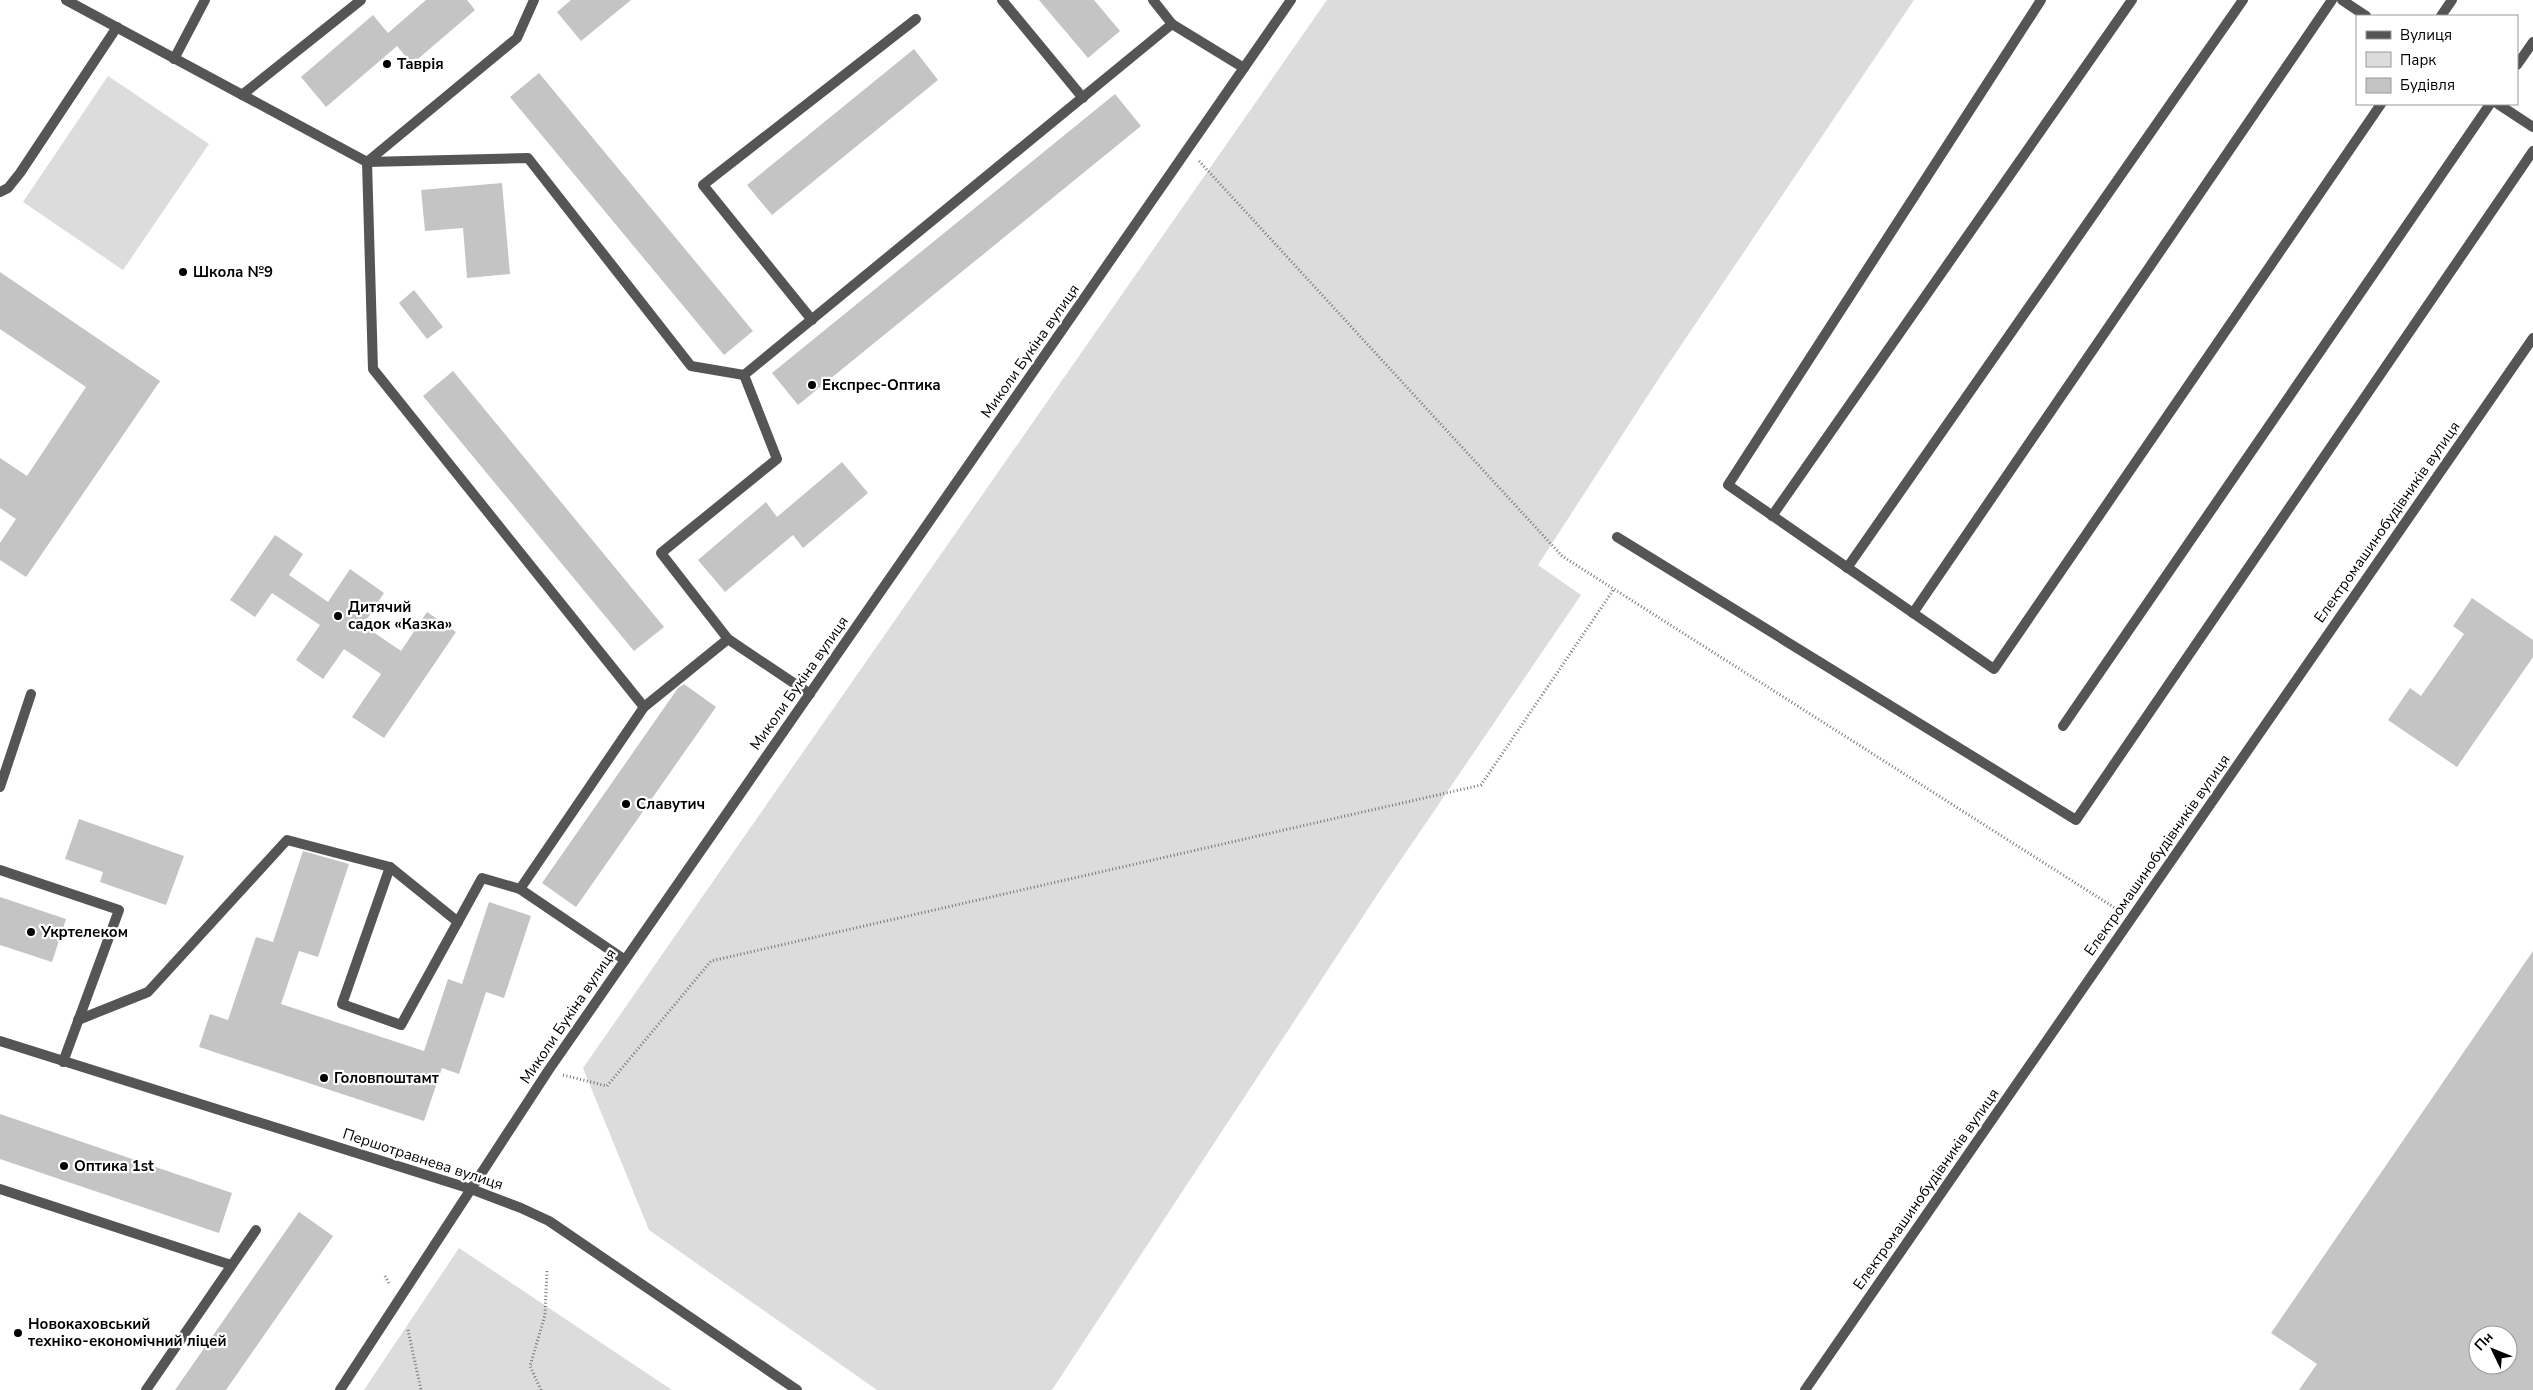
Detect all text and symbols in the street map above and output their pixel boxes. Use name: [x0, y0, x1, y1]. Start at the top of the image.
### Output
legend: [2356, 15, 2518, 105]
text: Вулиця: [2400, 25, 2452, 45]
text: Парк: [2400, 50, 2436, 70]
place label: Таврія: [397, 54, 444, 74]
marker: Таврія: [381, 58, 393, 70]
text: Будівля: [2400, 75, 2455, 95]
place label: Школа №9: [193, 262, 273, 282]
marker: Школа №9: [177, 266, 189, 278]
street label: Миколи Букіна вулиця: [976, 280, 1084, 422]
place label: Експрес-Оптика: [822, 375, 941, 395]
marker: Експрес-Оптика: [806, 379, 818, 391]
street label: Електромашинобудівників вулиця: [2310, 417, 2464, 627]
place label: Дитячий садок «Казка»: [348, 597, 452, 634]
marker: Дитячий садок «Казка»: [332, 610, 344, 622]
street label: Миколи Букіна вулиця: [745, 612, 853, 754]
street label: Електромашинобудівників вулиця: [2080, 750, 2234, 960]
place label: Славутич: [636, 794, 705, 814]
marker: Славутич: [620, 798, 632, 810]
place label: Укртелеком: [40, 922, 128, 942]
marker: Укртелеком: [25, 926, 37, 938]
street label: Миколи Букіна вулиця: [515, 944, 621, 1088]
place label: Головпоштамт: [334, 1068, 439, 1088]
marker: Головпоштамт: [318, 1072, 330, 1084]
street label: Електромашинобудівників вулиця: [1849, 1084, 2003, 1294]
street label: Першотравнева вулиця: [340, 1124, 506, 1194]
place label: Оптика 1st: [74, 1156, 154, 1176]
marker: Оптика 1st: [58, 1160, 70, 1172]
place label: Новокаховський техніко-економічний ліцей: [28, 1314, 226, 1351]
north arrow: [2468, 1325, 2518, 1375]
marker: Новокаховський техніко-економічний ліцей: [12, 1327, 24, 1339]
text: Пн: [2470, 1328, 2497, 1355]

